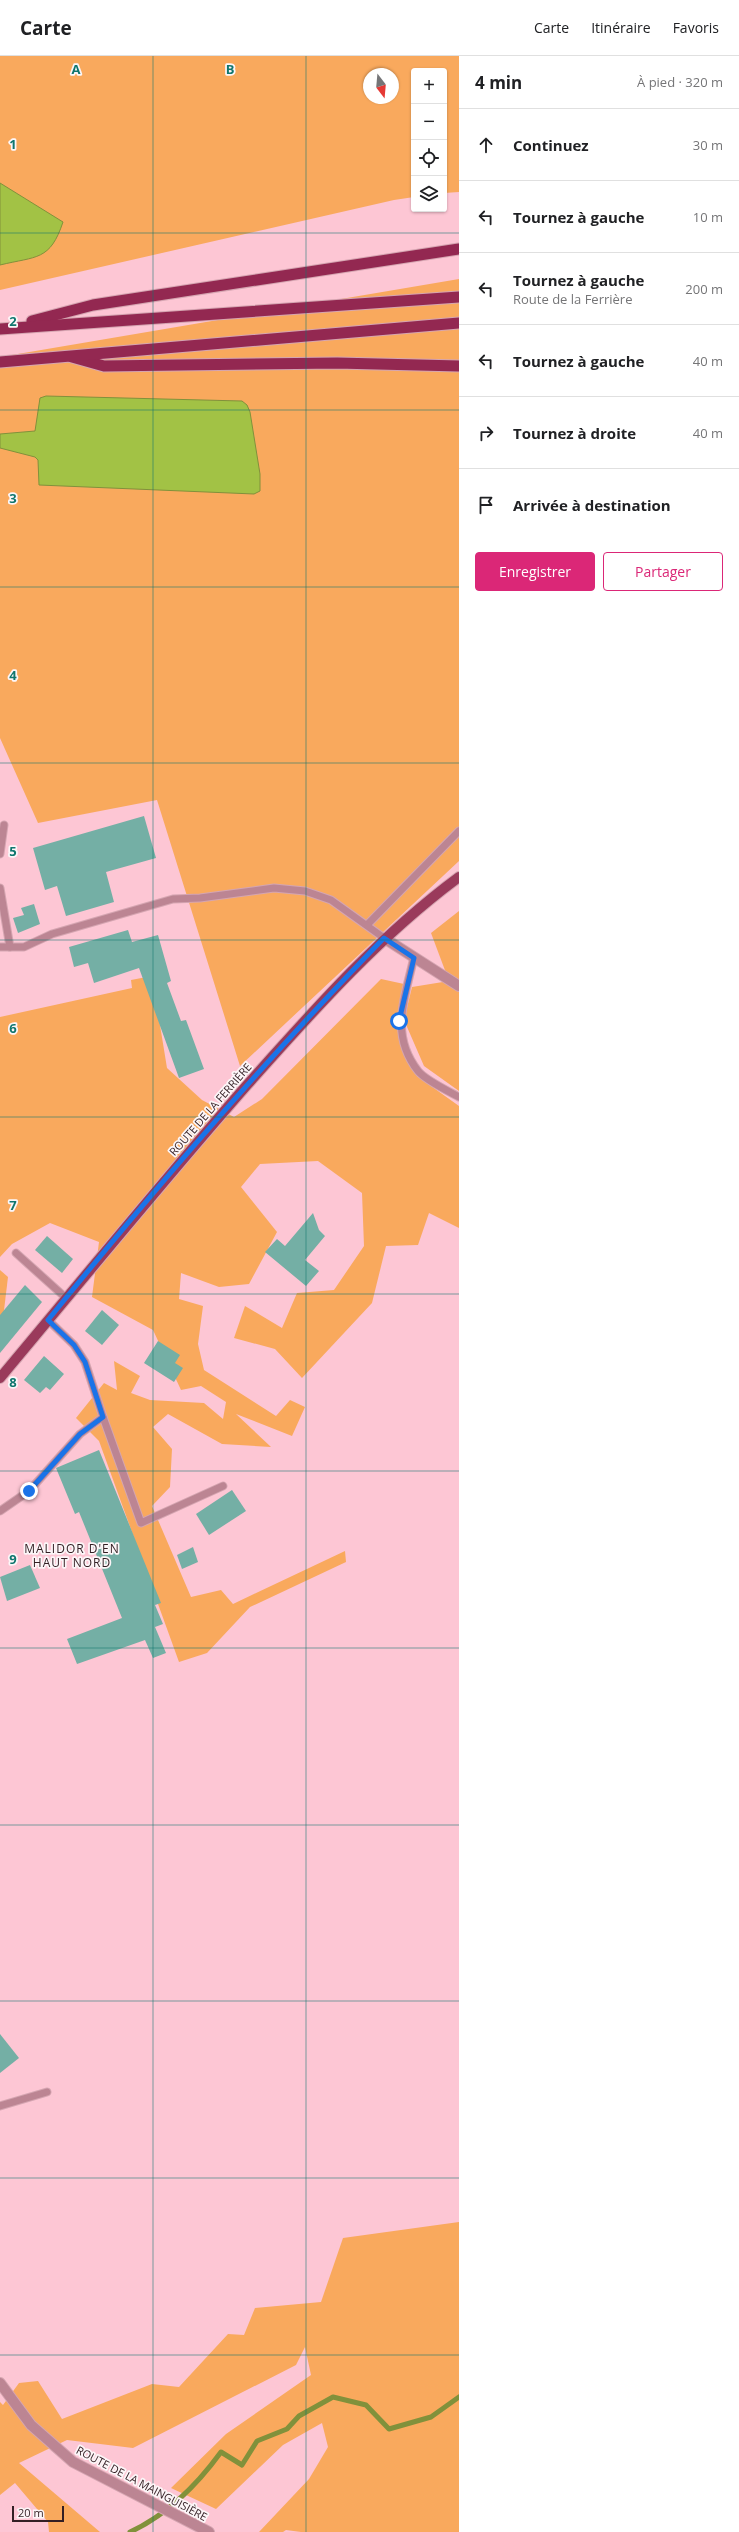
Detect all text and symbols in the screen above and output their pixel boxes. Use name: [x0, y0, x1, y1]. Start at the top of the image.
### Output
text: Carte: [20, 15, 72, 41]
text: Carte: [534, 18, 569, 37]
text: Itinéraire: [591, 18, 651, 37]
text: Favoris: [673, 18, 719, 37]
text: A: [72, 60, 81, 78]
text: B: [226, 60, 235, 78]
north arrow: [363, 68, 399, 104]
map controls: [411, 68, 447, 212]
button: +: [411, 68, 447, 104]
text: 4 min: [475, 71, 522, 94]
text: À pied · 320 m: [637, 73, 723, 91]
button: −: [411, 104, 447, 140]
icon: ahead: [475, 134, 497, 156]
text: 1: [9, 135, 17, 153]
text: Continuez: [513, 135, 589, 155]
text: 30 m: [693, 136, 723, 154]
button: locate: [411, 140, 447, 176]
button: layers: [411, 176, 447, 212]
icon: left: [475, 206, 497, 228]
text: Tournez à gauche: [513, 207, 644, 227]
text: 10 m: [693, 208, 723, 226]
text: Tournez à gauche: [513, 270, 644, 290]
icon: left: [475, 278, 497, 300]
text: 200 m: [685, 280, 723, 298]
text: Route de la Ferrière: [513, 290, 632, 308]
text: 2: [9, 312, 17, 330]
icon: left: [475, 350, 497, 372]
text: Tournez à gauche: [513, 351, 644, 371]
text: 40 m: [693, 352, 723, 370]
icon: right: [475, 422, 497, 444]
text: Tournez à droite: [513, 423, 636, 443]
text: 40 m: [693, 424, 723, 442]
text: 3: [9, 489, 17, 507]
icon: arrive: [475, 494, 497, 516]
text: Arrivée à destination: [513, 495, 671, 515]
button: Enregistrer: [475, 552, 595, 591]
button: Partager: [603, 552, 723, 591]
text: 4: [9, 666, 17, 684]
text: 5: [9, 842, 17, 860]
route start: [390, 1012, 408, 1030]
text: 6: [9, 1019, 17, 1037]
street label: ROUTE DE LA FERRIÈRE: [166, 1059, 254, 1159]
text: 7: [9, 1196, 17, 1214]
text: 8: [9, 1373, 17, 1391]
route end: [20, 1482, 38, 1500]
district label: MALIDOR D'EN HAUT NORD: [24, 1540, 120, 1571]
text: 9: [9, 1550, 17, 1568]
street label: ROUTE DE LA MAINGUISIÈRE: [74, 2442, 210, 2524]
scale bar: [12, 2504, 64, 2523]
text: 20 m: [18, 2505, 44, 2520]

